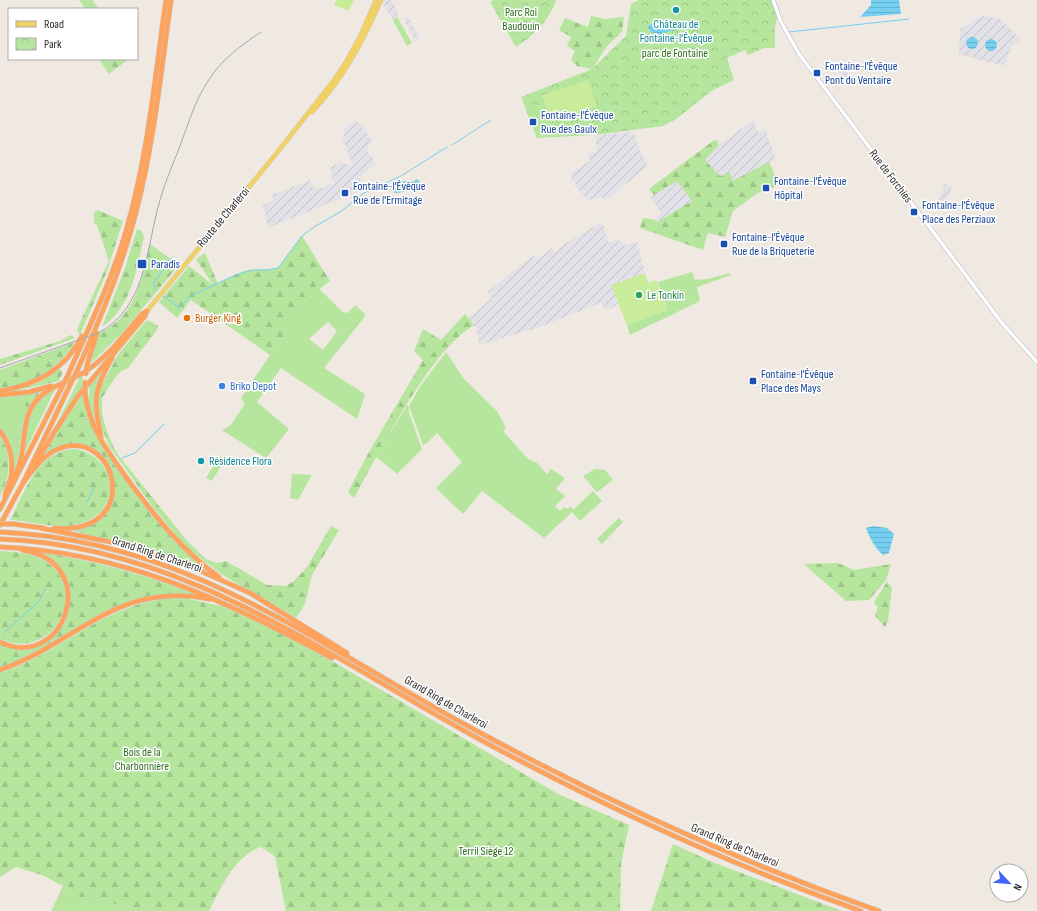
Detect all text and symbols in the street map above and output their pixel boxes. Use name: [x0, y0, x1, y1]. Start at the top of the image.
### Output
park label: Parc Roi Baudouin: [502, 5, 540, 34]
marker: Château de Fontaine-l'Évêque: [671, 5, 681, 15]
legend: [8, 8, 138, 60]
text: Road: [44, 17, 64, 32]
place label: Château de Fontaine-l'Évêque: [640, 17, 713, 46]
text: Park: [44, 37, 62, 52]
park label: parc de Fontaine: [642, 46, 708, 61]
place label: Fontaine-l'Évêque Pont du Ventaire: [825, 59, 898, 88]
marker: Fontaine-l'Évêque Pont du Ventaire: [812, 68, 822, 78]
place label: Fontaine-l'Évêque Rue des Gaulx: [541, 108, 614, 137]
marker: Fontaine-l'Évêque Rue des Gaulx: [528, 117, 538, 127]
street label: Rue de Forchies: [866, 147, 916, 206]
place label: Fontaine-l'Évêque Hôpital: [774, 174, 847, 203]
place label: Fontaine-l'Évêque Rue de l'Ermitage: [353, 179, 426, 208]
marker: Fontaine-l'Évêque Hôpital: [761, 183, 771, 193]
street label: Route de Charleroi: [194, 184, 253, 250]
marker: Fontaine-l'Évêque Rue de l'Ermitage: [340, 188, 350, 198]
place label: Fontaine-l'Évêque Place des Perziaux: [922, 198, 996, 227]
marker: Fontaine-l'Évêque Place des Perziaux: [909, 207, 919, 217]
place label: Fontaine-l'Évêque Rue de la Briqueterie: [732, 230, 815, 259]
marker: Fontaine-l'Évêque Rue de la Briqueterie: [719, 239, 729, 249]
place label: Paradis: [151, 257, 180, 272]
marker: Paradis: [136, 258, 148, 270]
place label: Le Tonkin: [647, 288, 684, 303]
marker: Le Tonkin: [634, 290, 644, 300]
place label: Burger King: [195, 311, 241, 326]
marker: Burger King: [182, 313, 192, 323]
place label: Fontaine-l'Évêque Place des Mays: [761, 367, 834, 396]
marker: Fontaine-l'Évêque Place des Mays: [748, 376, 758, 386]
place label: Briko Depot: [230, 379, 277, 394]
marker: Briko Depot: [217, 381, 227, 391]
place label: Résidence Flora: [209, 454, 272, 469]
marker: Résidence Flora: [196, 456, 206, 466]
street label: Grand Ring de Charleroi: [110, 533, 204, 576]
street label: Grand Ring de Charleroi: [401, 672, 490, 732]
park label: Bois de la Charbonnière: [115, 745, 169, 774]
street label: Grand Ring de Charleroi: [689, 820, 781, 871]
park label: Terril Siège 12: [458, 844, 514, 859]
north arrow: [989, 863, 1029, 903]
text: N: [1010, 882, 1025, 893]

